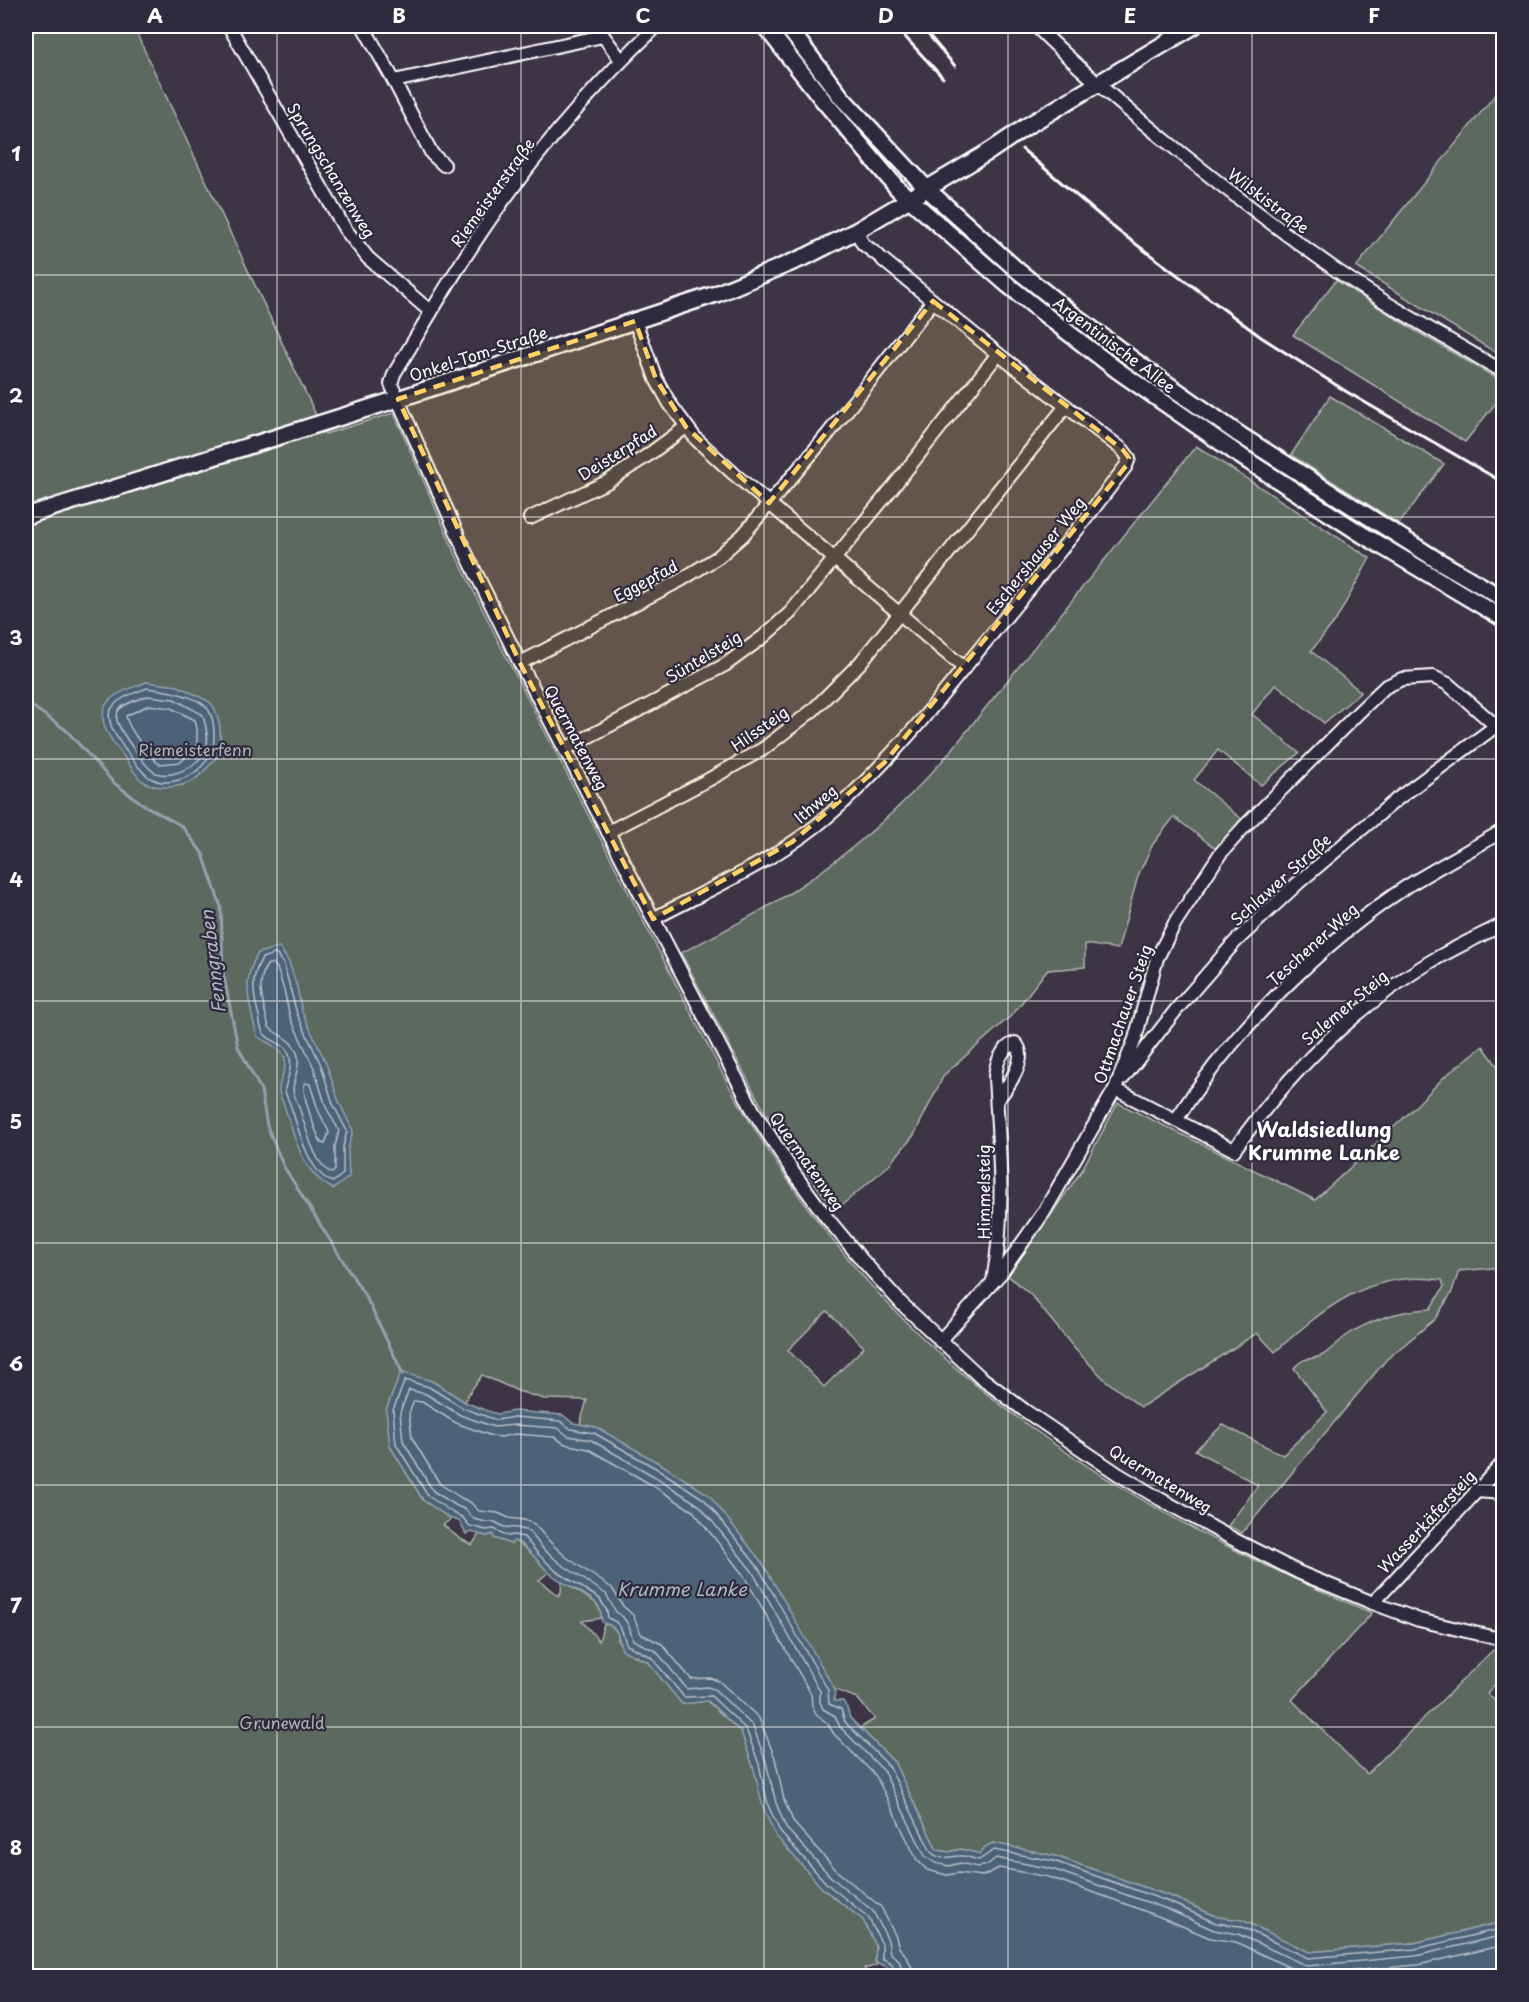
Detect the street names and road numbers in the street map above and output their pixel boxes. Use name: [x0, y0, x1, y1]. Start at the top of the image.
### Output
street label: Sprungschanzenweg: [282, 98, 382, 242]
street label: Riemeisterstraße: [444, 132, 540, 252]
street label: Wilskistraße: [1223, 161, 1315, 239]
street label: Argentinische Allee: [1049, 290, 1181, 398]
street label: Onkel-Tom-Straße: [406, 319, 550, 387]
street label: Deisterpfad: [573, 418, 661, 486]
street label: Eschershauser Weg: [980, 491, 1090, 619]
street label: Eggepfad: [609, 553, 681, 607]
street label: Süntelsteig: [661, 624, 745, 688]
street label: Quermatenweg: [539, 680, 615, 794]
street label: Hilssteig: [725, 699, 793, 757]
street label: Ithweg: [788, 778, 842, 828]
street label: Schlawer Straße: [1224, 827, 1336, 931]
street label: Teschener Weg: [1261, 897, 1363, 991]
street label: Ottmachauer Steig: [1087, 941, 1157, 1087]
street label: Salemer Steig: [1296, 964, 1392, 1050]
street label: Quermatenweg: [765, 1106, 851, 1216]
street label: Himmelsteig: [971, 1145, 995, 1239]
street label: Quermatenweg: [1105, 1438, 1217, 1518]
street label: Wasserkäfersteig: [1371, 1464, 1481, 1578]

